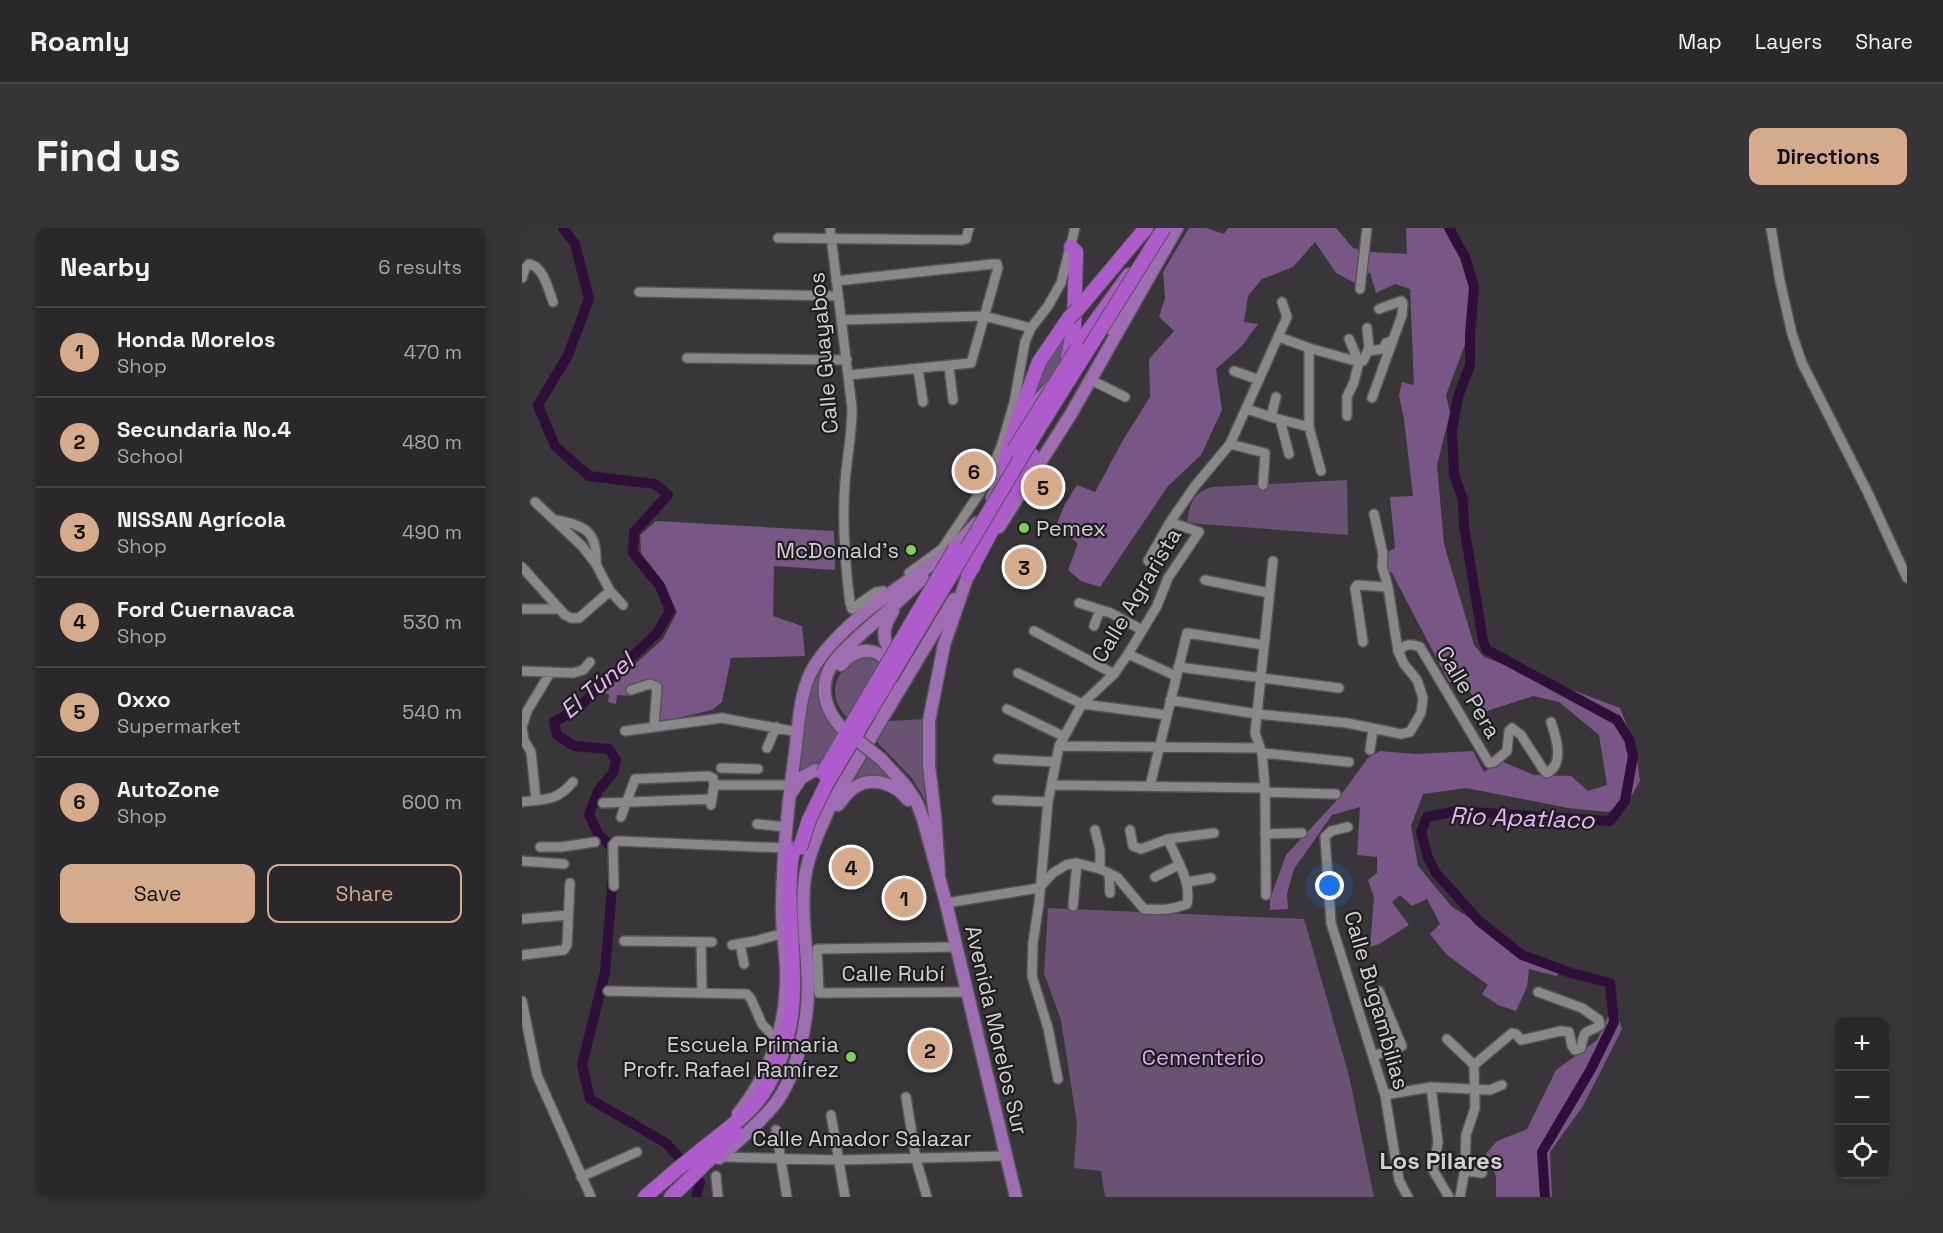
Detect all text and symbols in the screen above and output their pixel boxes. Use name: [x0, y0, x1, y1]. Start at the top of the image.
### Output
text: Roamly: [30, 23, 130, 59]
text: Map: [1678, 28, 1722, 55]
text: Layers: [1755, 28, 1822, 55]
text: Share: [1855, 28, 1913, 55]
button: Directions: [1749, 128, 1907, 185]
text: Find us: [36, 130, 181, 183]
text: Nearby: [60, 250, 150, 284]
text: 6 results: [378, 254, 462, 280]
street label: Calle Guayabos: [802, 271, 844, 435]
text: Honda Morelos: [117, 325, 276, 353]
text: 1: [75, 339, 84, 365]
text: 470 m: [404, 339, 462, 365]
text: Shop: [117, 353, 167, 379]
text: Secundaria No.4: [117, 415, 291, 443]
text: 2: [74, 429, 85, 455]
text: 480 m: [402, 429, 462, 455]
text: School: [117, 443, 183, 469]
pin: 6: [954, 448, 994, 494]
pin: 5: [1024, 464, 1062, 510]
text: NISSAN Agrícola: [117, 505, 286, 533]
place label: Pemex: [1036, 514, 1106, 542]
text: 3: [73, 519, 86, 545]
text: 490 m: [402, 519, 462, 545]
marker: Pemex: [1017, 521, 1031, 535]
street label: Calle Agrarista: [1085, 522, 1187, 667]
text: Shop: [117, 533, 167, 559]
place label: McDonald's: [776, 536, 899, 564]
marker: McDonald's: [904, 543, 918, 557]
pin: 3: [1004, 544, 1044, 590]
text: Ford Cuernavaca: [117, 595, 295, 623]
text: 4: [73, 609, 86, 635]
text: 530 m: [403, 609, 462, 635]
text: Shop: [117, 623, 167, 649]
street label: Calle Pera: [1431, 641, 1508, 744]
water label: El Túnel: [554, 644, 642, 725]
text: Oxxo: [117, 685, 171, 713]
text: 5: [74, 699, 86, 725]
text: 540 m: [402, 699, 462, 725]
text: Supermarket: [117, 713, 241, 739]
text: AutoZone: [117, 775, 220, 803]
text: 6: [73, 789, 86, 815]
text: 600 m: [402, 789, 462, 815]
water label: Rio Apatlaco: [1449, 799, 1596, 836]
text: Shop: [117, 803, 167, 829]
pin: 4: [832, 844, 870, 890]
button: Save: [60, 864, 255, 923]
button: Share: [267, 864, 462, 923]
your location: [1315, 871, 1344, 900]
pin: 1: [884, 876, 923, 920]
street label: Calle Bugambilias: [1338, 907, 1416, 1093]
street label: Avenida Morelos Sur: [959, 922, 1035, 1138]
street label: Calle Rubí: [841, 959, 945, 987]
map controls: [1835, 1017, 1889, 1179]
button: +: [1835, 1017, 1889, 1071]
pin: 2: [910, 1028, 950, 1072]
place label: Escuela Primaria Profr. Rafael Ramírez: [623, 1030, 839, 1083]
park label: Cementerio: [1142, 1043, 1264, 1071]
marker: Escuela Primaria Profr. Rafael Ramírez: [844, 1050, 858, 1064]
button: −: [1835, 1071, 1889, 1125]
street label: Calle Amador Salazar: [752, 1124, 972, 1152]
button: locate: [1835, 1125, 1889, 1179]
district label: Los Pilares: [1380, 1145, 1503, 1176]

